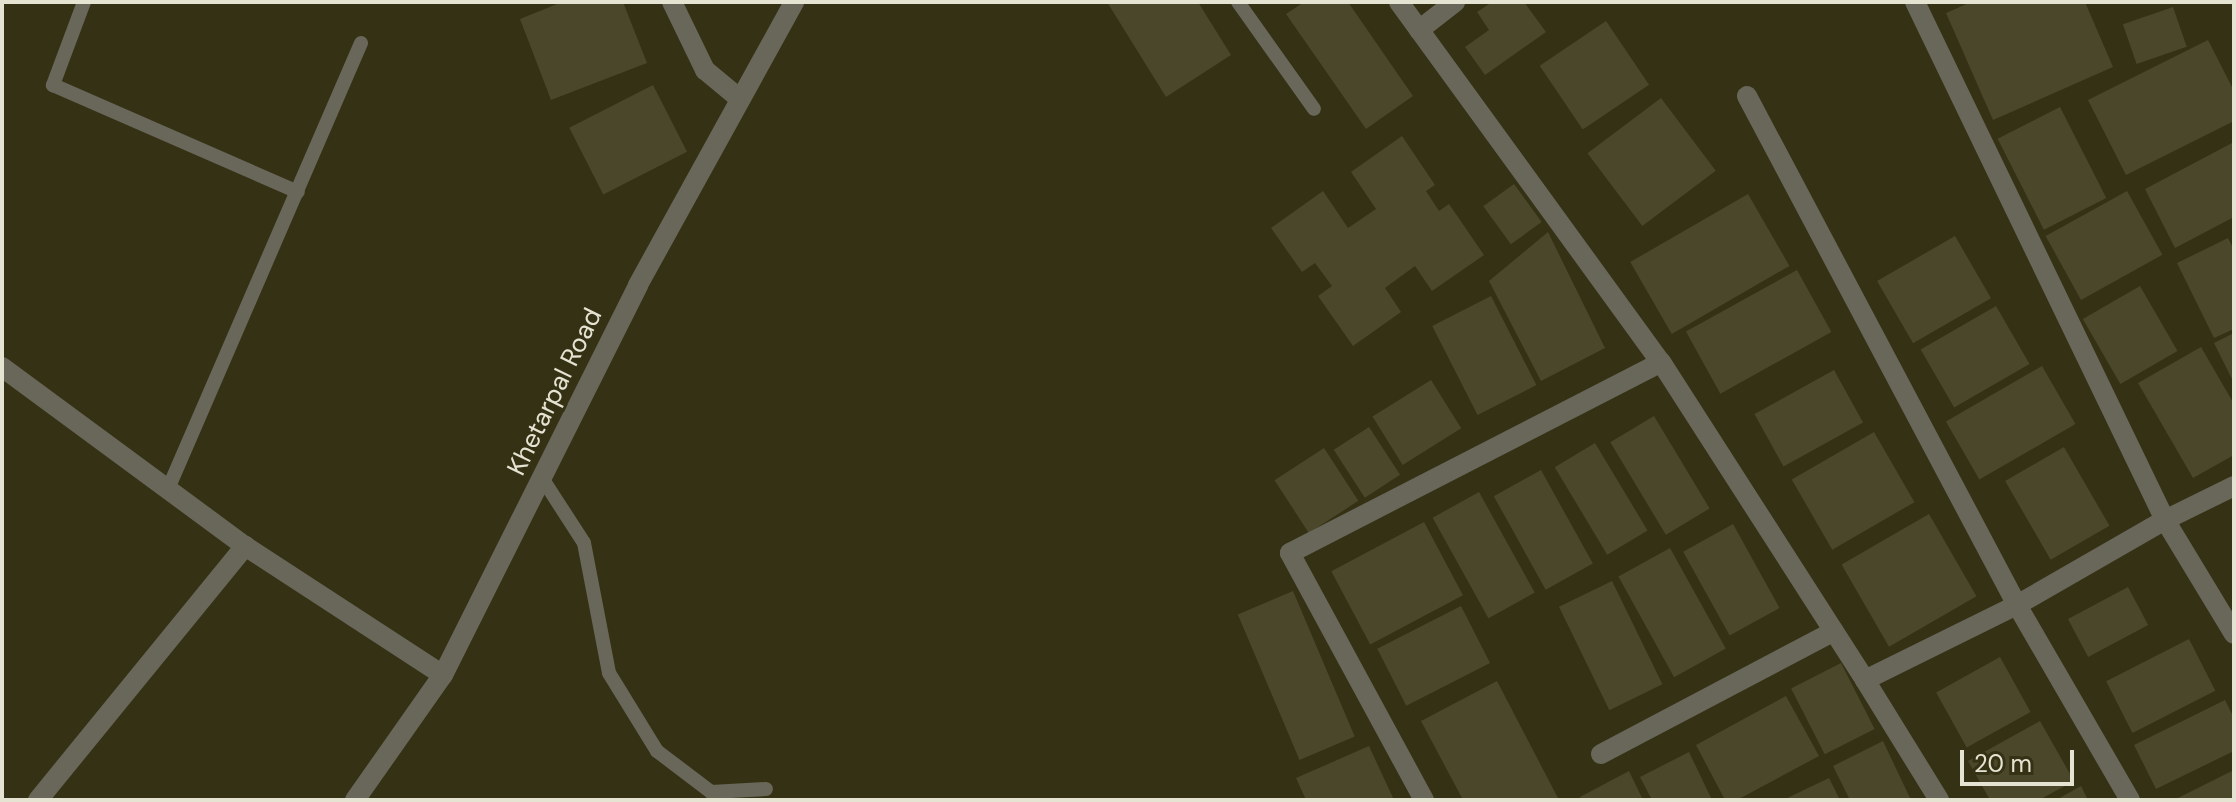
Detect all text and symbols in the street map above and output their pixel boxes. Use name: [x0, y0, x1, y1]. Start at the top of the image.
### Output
street label: Khetarpal Road: [501, 303, 609, 481]
scale bar: [1964, 734, 2078, 784]
text: 20 m: [1974, 748, 2032, 779]

